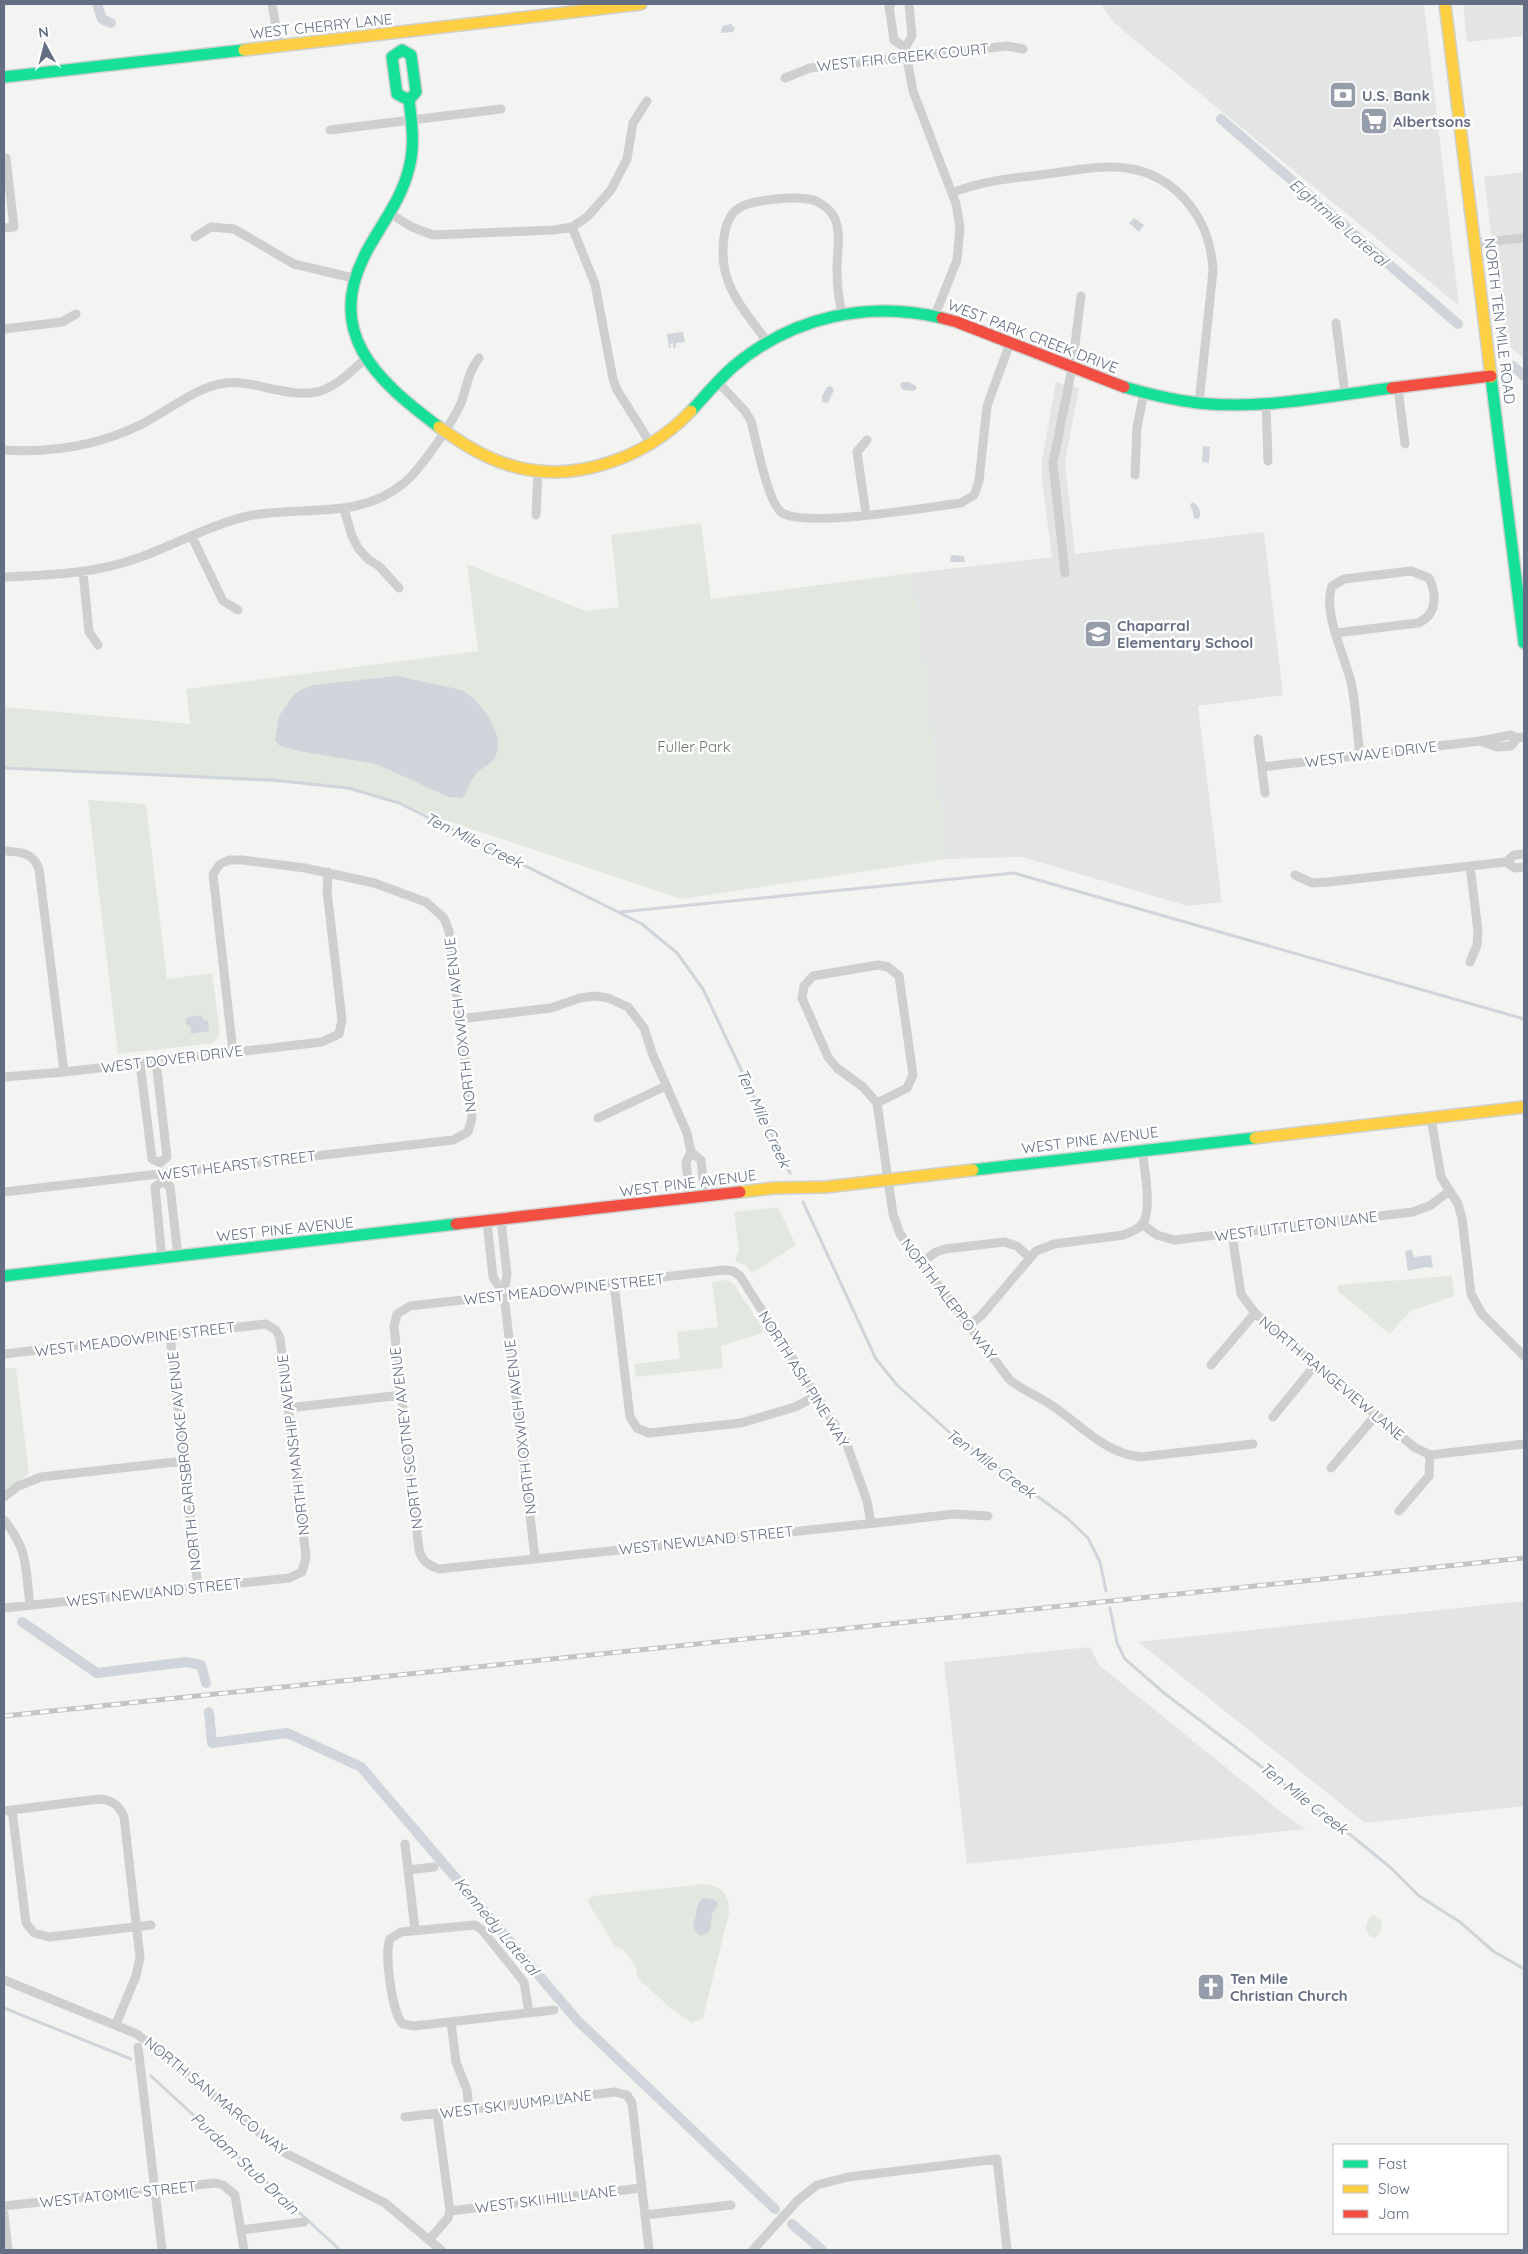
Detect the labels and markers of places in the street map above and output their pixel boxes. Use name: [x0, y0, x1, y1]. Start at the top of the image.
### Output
bank icon: U.S. Bank: [1328, 80, 1358, 110]
place label: U.S. Bank: [1362, 86, 1430, 105]
supermarket icon: Albertsons: [1359, 106, 1389, 136]
place label: Albertsons: [1393, 112, 1471, 131]
place label: Chaparral Elementary School: [1117, 616, 1253, 652]
school or university icon: Chaparral Elementary School: [1083, 619, 1113, 649]
place label: Ten Mile Christian Church: [1230, 1969, 1347, 2005]
church icon: Ten Mile Christian Church: [1196, 1972, 1226, 2002]

